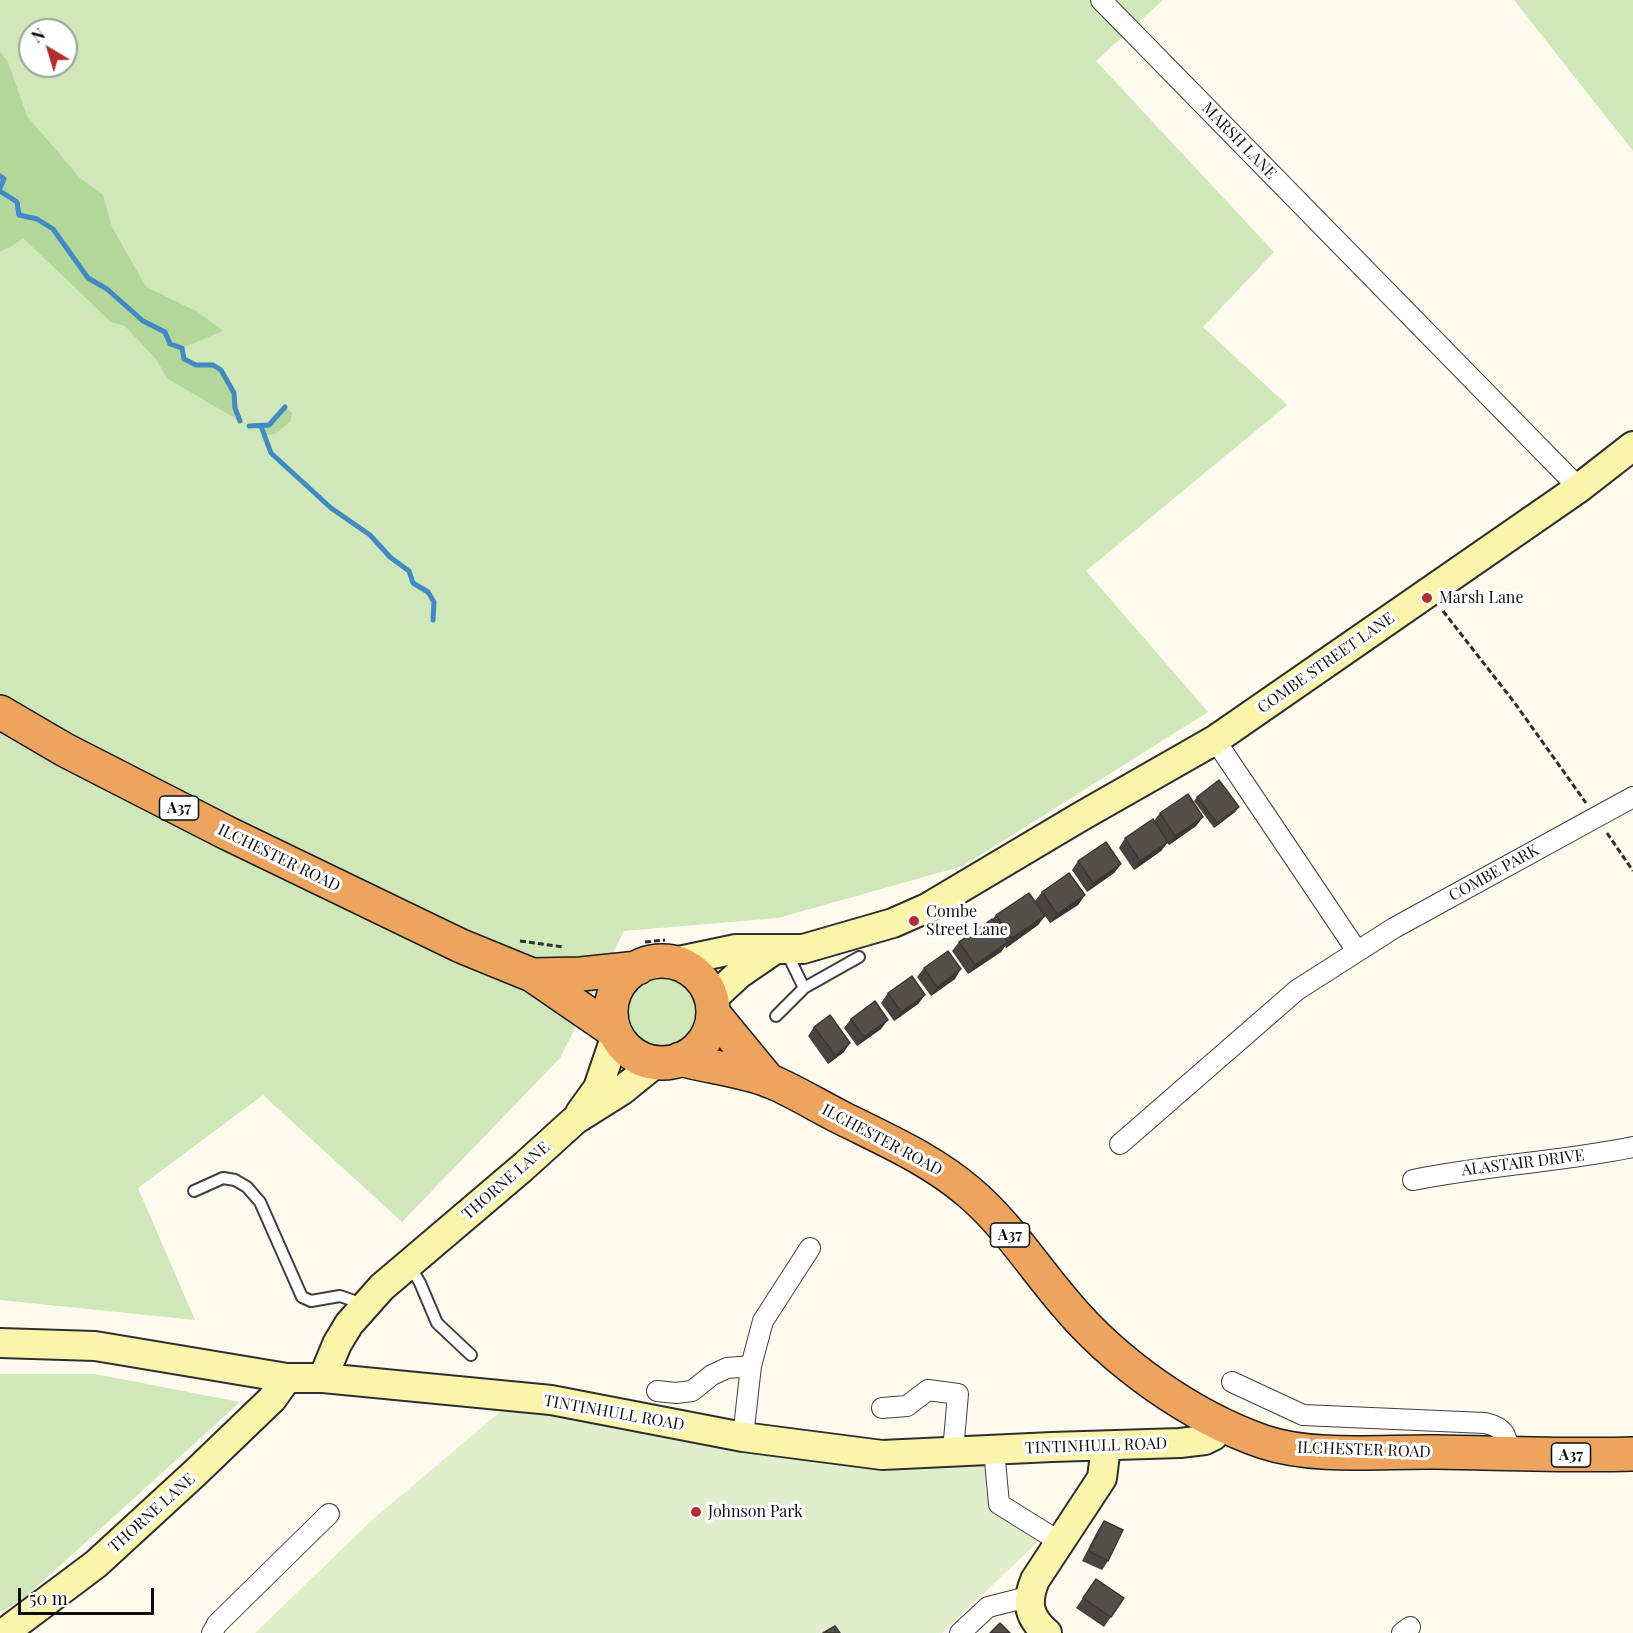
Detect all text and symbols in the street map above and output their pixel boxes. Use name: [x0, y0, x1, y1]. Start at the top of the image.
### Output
north arrow: [18, 18, 78, 78]
text: N: [27, 23, 49, 47]
street label: MARSH LANE: [1198, 99, 1280, 183]
place label: Marsh Lane: [1439, 588, 1524, 608]
marker: Marsh Lane: [1420, 591, 1434, 605]
street label: COMBE STREET LANE: [1254, 608, 1398, 718]
road number: A37: [160, 796, 198, 820]
street label: ILCHESTER ROAD: [215, 820, 343, 896]
street label: COMBE PARK: [1446, 840, 1542, 906]
place label: Combe Street Lane: [926, 902, 1008, 940]
marker: Combe Street Lane: [907, 914, 921, 928]
street label: ILCHESTER ROAD: [818, 1100, 946, 1180]
street label: THORNE LANE: [458, 1138, 554, 1224]
street label: ALASTAIR DRIVE: [1460, 1146, 1586, 1180]
road number: A37: [990, 1223, 1030, 1247]
street label: TINTINHULL ROAD: [542, 1391, 686, 1435]
street label: TINTINHULL ROAD: [1024, 1434, 1168, 1458]
street label: ILCHESTER ROAD: [1297, 1438, 1431, 1462]
road number: A37: [1552, 1443, 1590, 1467]
street label: THORNE LANE: [105, 1469, 199, 1557]
place label: Johnson Park: [708, 1502, 803, 1522]
marker: Johnson Park: [689, 1505, 703, 1519]
scale bar: [21, 1576, 158, 1614]
text: 50 m: [29, 1586, 68, 1610]

